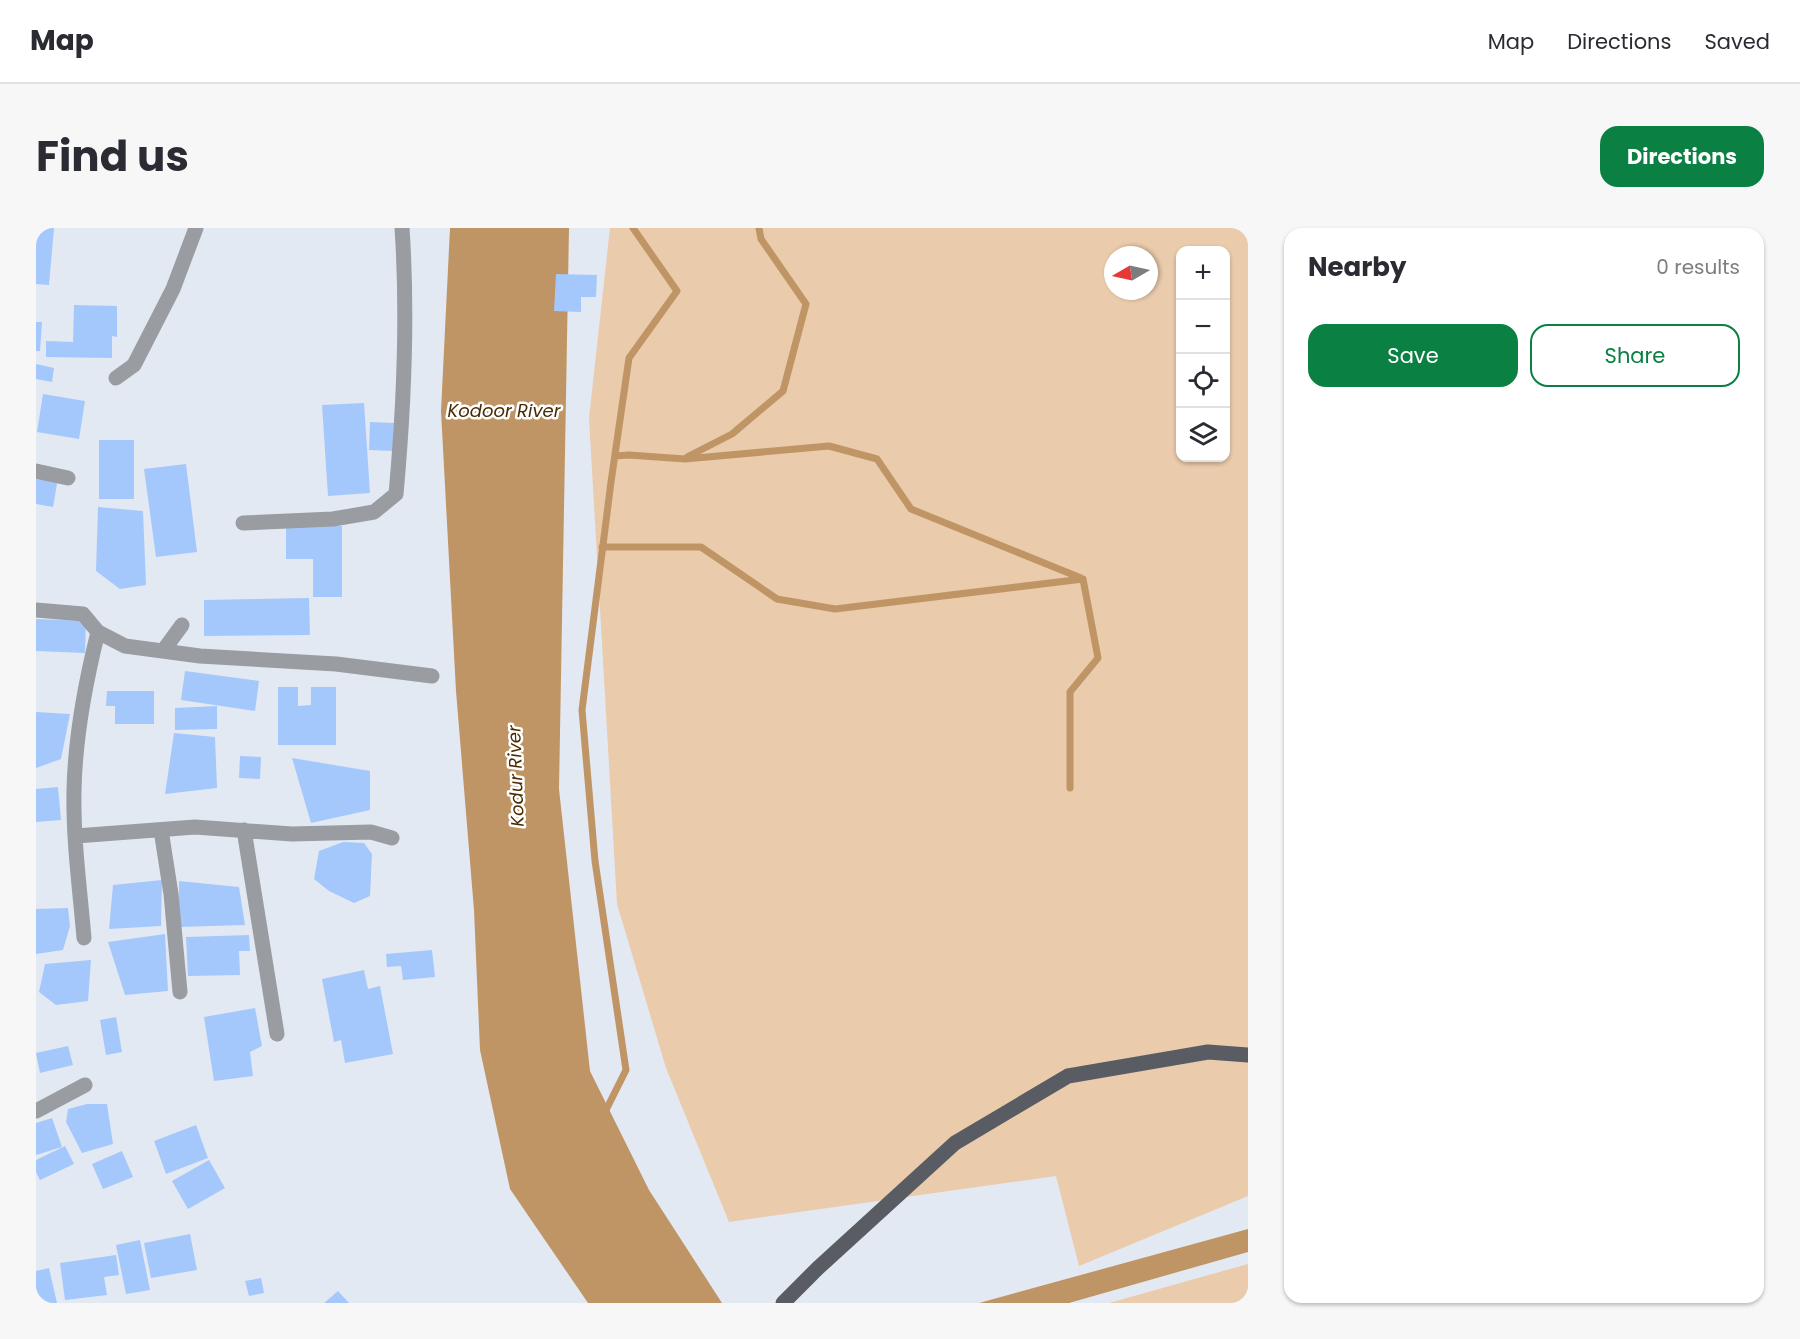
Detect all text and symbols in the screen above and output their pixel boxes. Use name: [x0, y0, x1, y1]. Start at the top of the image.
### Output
text: Map: [30, 21, 94, 60]
text: Map: [1488, 27, 1534, 56]
text: Directions: [1567, 27, 1671, 56]
text: Saved: [1704, 27, 1770, 56]
button: Directions: [1600, 126, 1764, 187]
text: Find us: [36, 127, 189, 186]
north arrow: [1104, 246, 1158, 300]
map controls: [1176, 246, 1230, 462]
button: +: [1176, 246, 1230, 300]
text: Nearby: [1308, 249, 1406, 285]
text: 0 results: [1656, 253, 1740, 281]
button: −: [1176, 300, 1230, 354]
button: Save: [1308, 324, 1518, 387]
button: Share: [1530, 324, 1740, 387]
button: locate: [1176, 354, 1230, 408]
water label: Kodoor River: [448, 398, 562, 423]
button: layers: [1176, 408, 1230, 462]
water label: Kodur River: [501, 724, 530, 827]

